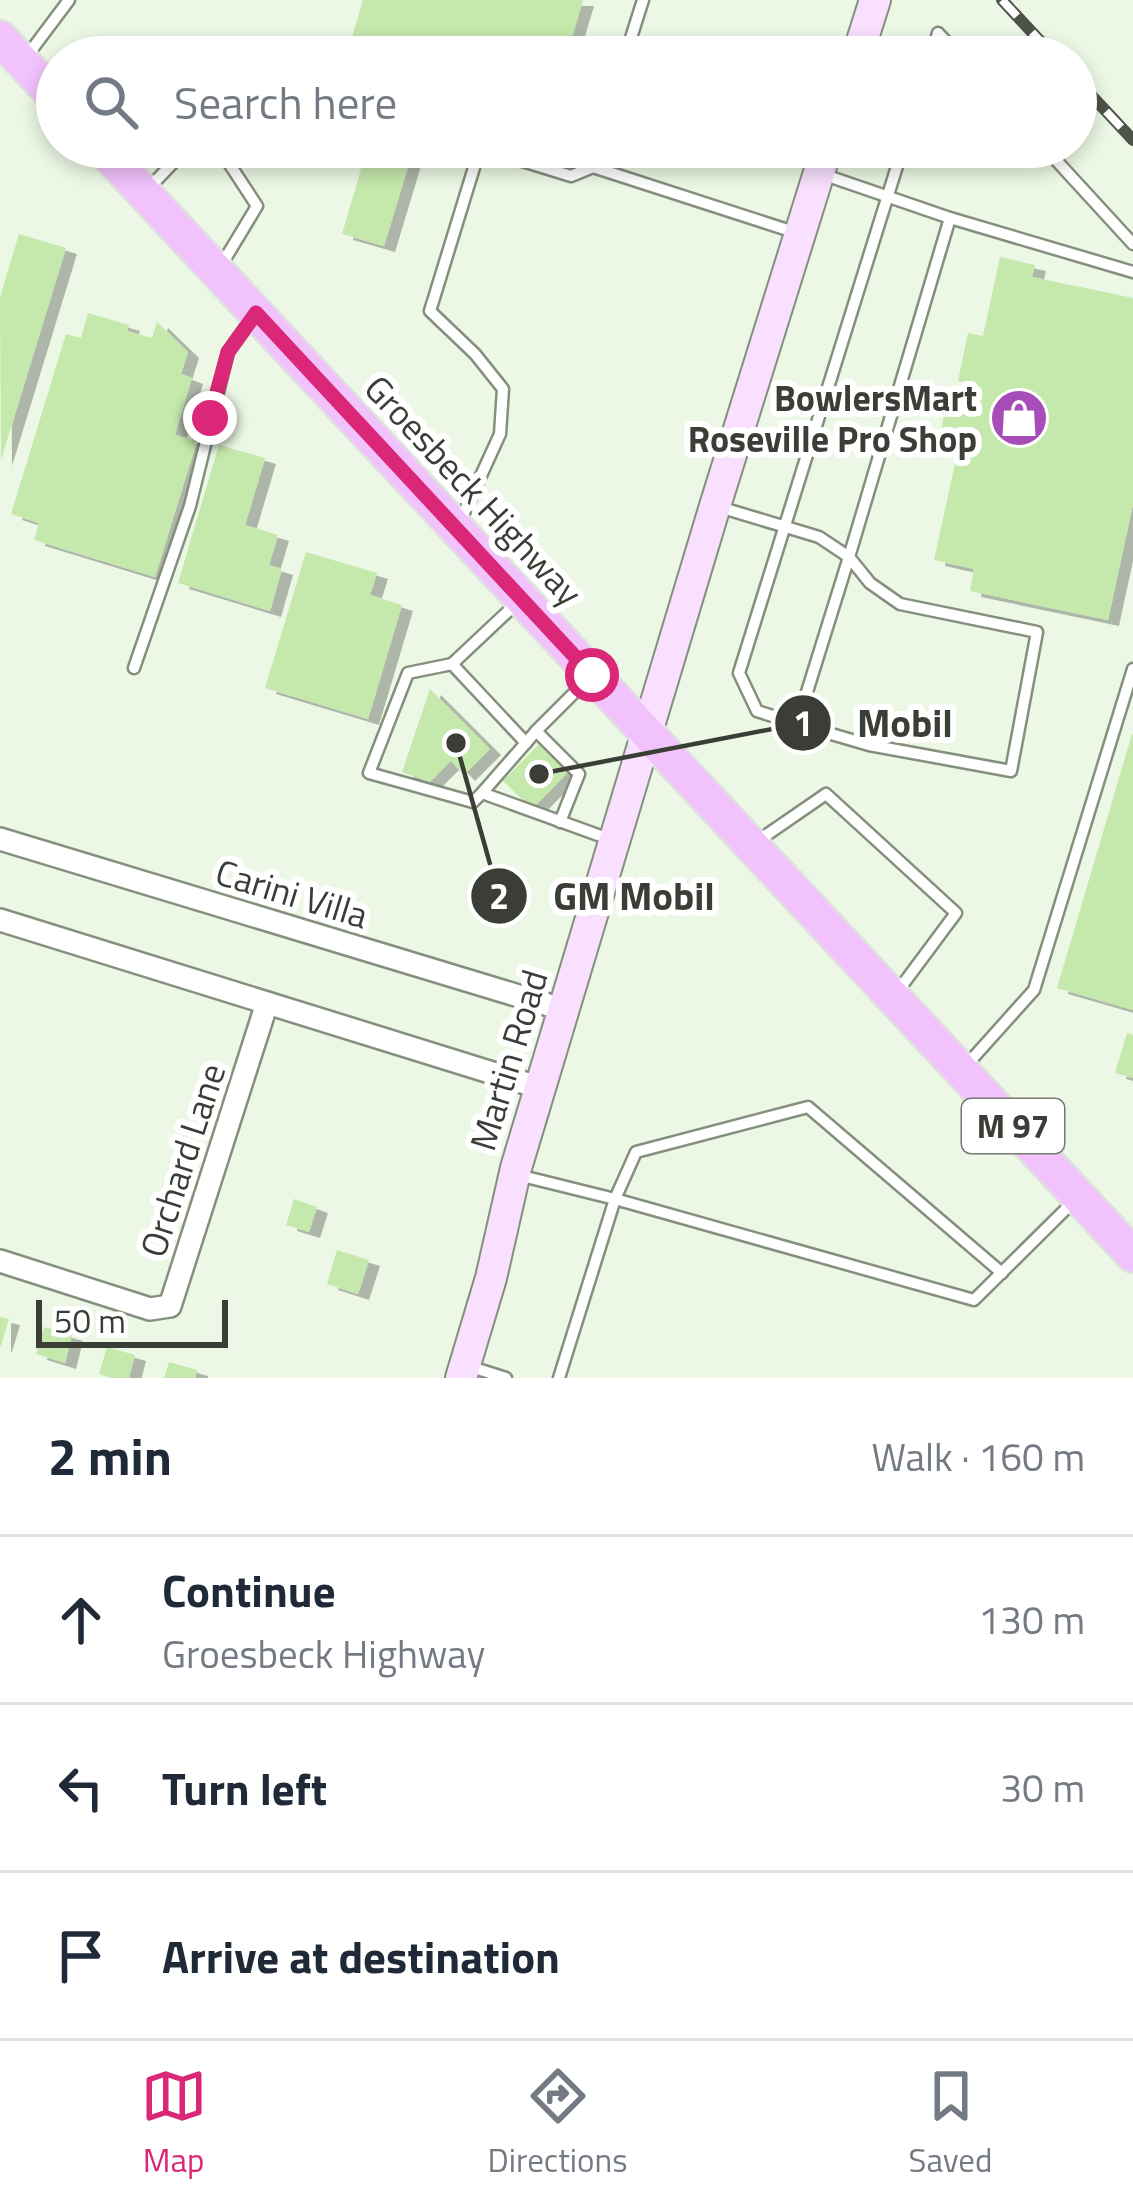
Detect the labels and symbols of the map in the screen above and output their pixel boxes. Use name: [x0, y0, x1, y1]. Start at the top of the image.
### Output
street label: Groesbeck Highway: [352, 362, 596, 618]
place label: BowlersMart Roseville Pro Shop: [688, 370, 977, 466]
shop icon: BowlersMart Roseville Pro Shop: [988, 387, 1050, 449]
route end: [183, 391, 237, 445]
route start: [565, 648, 619, 702]
callout: Mobil: [773, 686, 977, 761]
text: Mobil: [857, 693, 953, 752]
text: 1: [793, 695, 813, 750]
street label: Carini Villa: [209, 844, 375, 942]
callout: GM Mobil: [469, 859, 739, 934]
text: GM Mobil: [553, 866, 715, 925]
text: 2: [489, 868, 509, 923]
street label: Martin Road: [454, 963, 562, 1157]
street label: Orchard Lane: [125, 1056, 239, 1264]
road number: M 97: [962, 1099, 1064, 1153]
scale bar: [36, 1294, 228, 1347]

